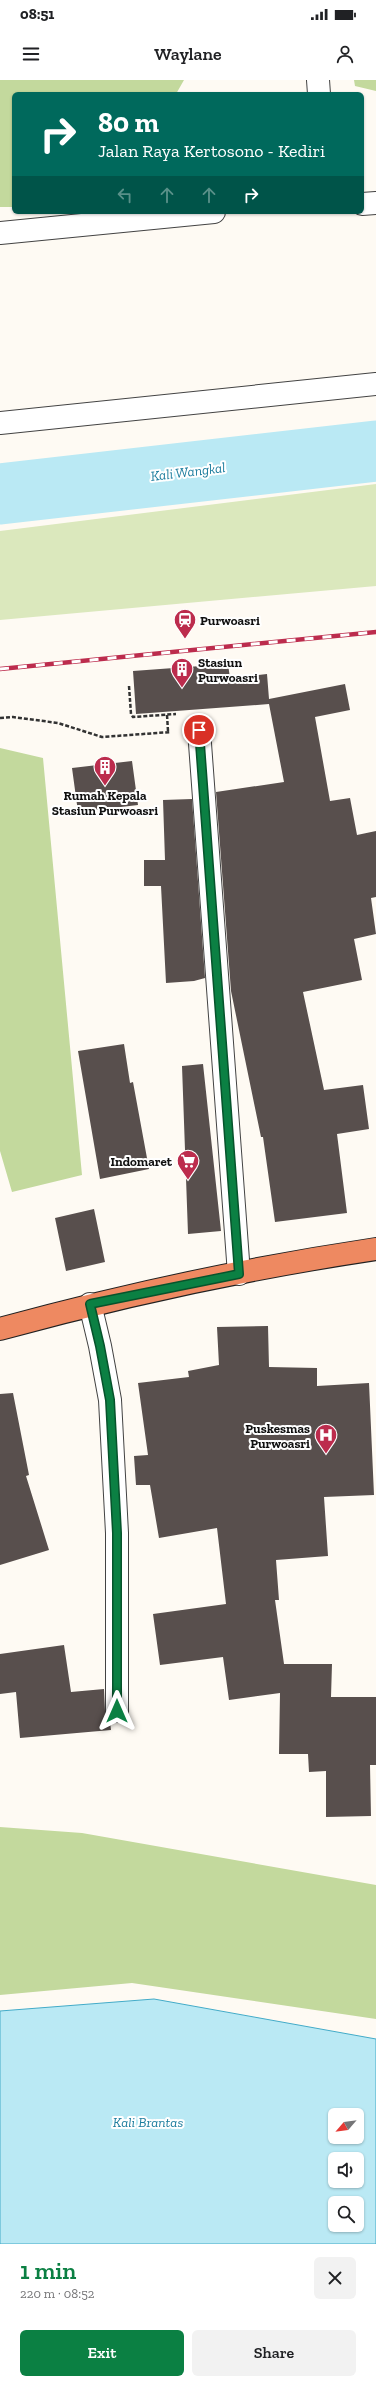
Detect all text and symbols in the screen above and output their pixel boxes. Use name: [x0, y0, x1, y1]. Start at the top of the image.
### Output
text: 08:51: [20, 5, 54, 23]
icon: menu: [20, 43, 42, 65]
text: Waylane: [154, 43, 222, 65]
icon: person: [334, 43, 356, 65]
text: 80 m: [98, 106, 159, 139]
icon: right: [32, 108, 84, 160]
text: Jalan Raya Kertosono - Kediri: [98, 140, 325, 162]
icon: left: [114, 184, 136, 206]
icon: ahead: [156, 184, 178, 206]
icon: ahead: [198, 184, 220, 206]
icon: right: [240, 184, 262, 206]
water label: Kali Wangkal: [150, 459, 226, 485]
station icon: Purwoasri: [172, 607, 198, 640]
place label: Purwoasri: [200, 613, 260, 628]
place label: Stasiun Purwoasri: [198, 655, 258, 685]
building icon: Stasiun Purwoasri: [169, 656, 195, 689]
pin: [182, 713, 216, 747]
icon: arrive: [188, 719, 210, 741]
building icon: Rumah Kepala Stasiun Purwoasri: [92, 754, 118, 787]
place label: Rumah Kepala Stasiun Purwoasri: [52, 788, 158, 818]
supermarket icon: Indomaret: [175, 1148, 201, 1181]
place label: Indomaret: [110, 1154, 173, 1169]
place label: Puskesmas Purwoasri: [245, 1421, 310, 1451]
hospital icon: Puskesmas Purwoasri: [313, 1422, 339, 1455]
position arrow: [96, 1690, 138, 1732]
north arrow: [328, 2108, 364, 2144]
map controls: [328, 2108, 364, 2232]
water label: Kali Brantas: [113, 2114, 183, 2131]
button: sound: [328, 2152, 364, 2188]
button: search: [328, 2196, 364, 2232]
text: 1 min: [20, 2256, 76, 2285]
button: close: [314, 2257, 356, 2299]
text: 220 m · 08:52: [20, 2286, 95, 2301]
button: Exit: [20, 2330, 184, 2376]
button: Share: [192, 2330, 356, 2376]

